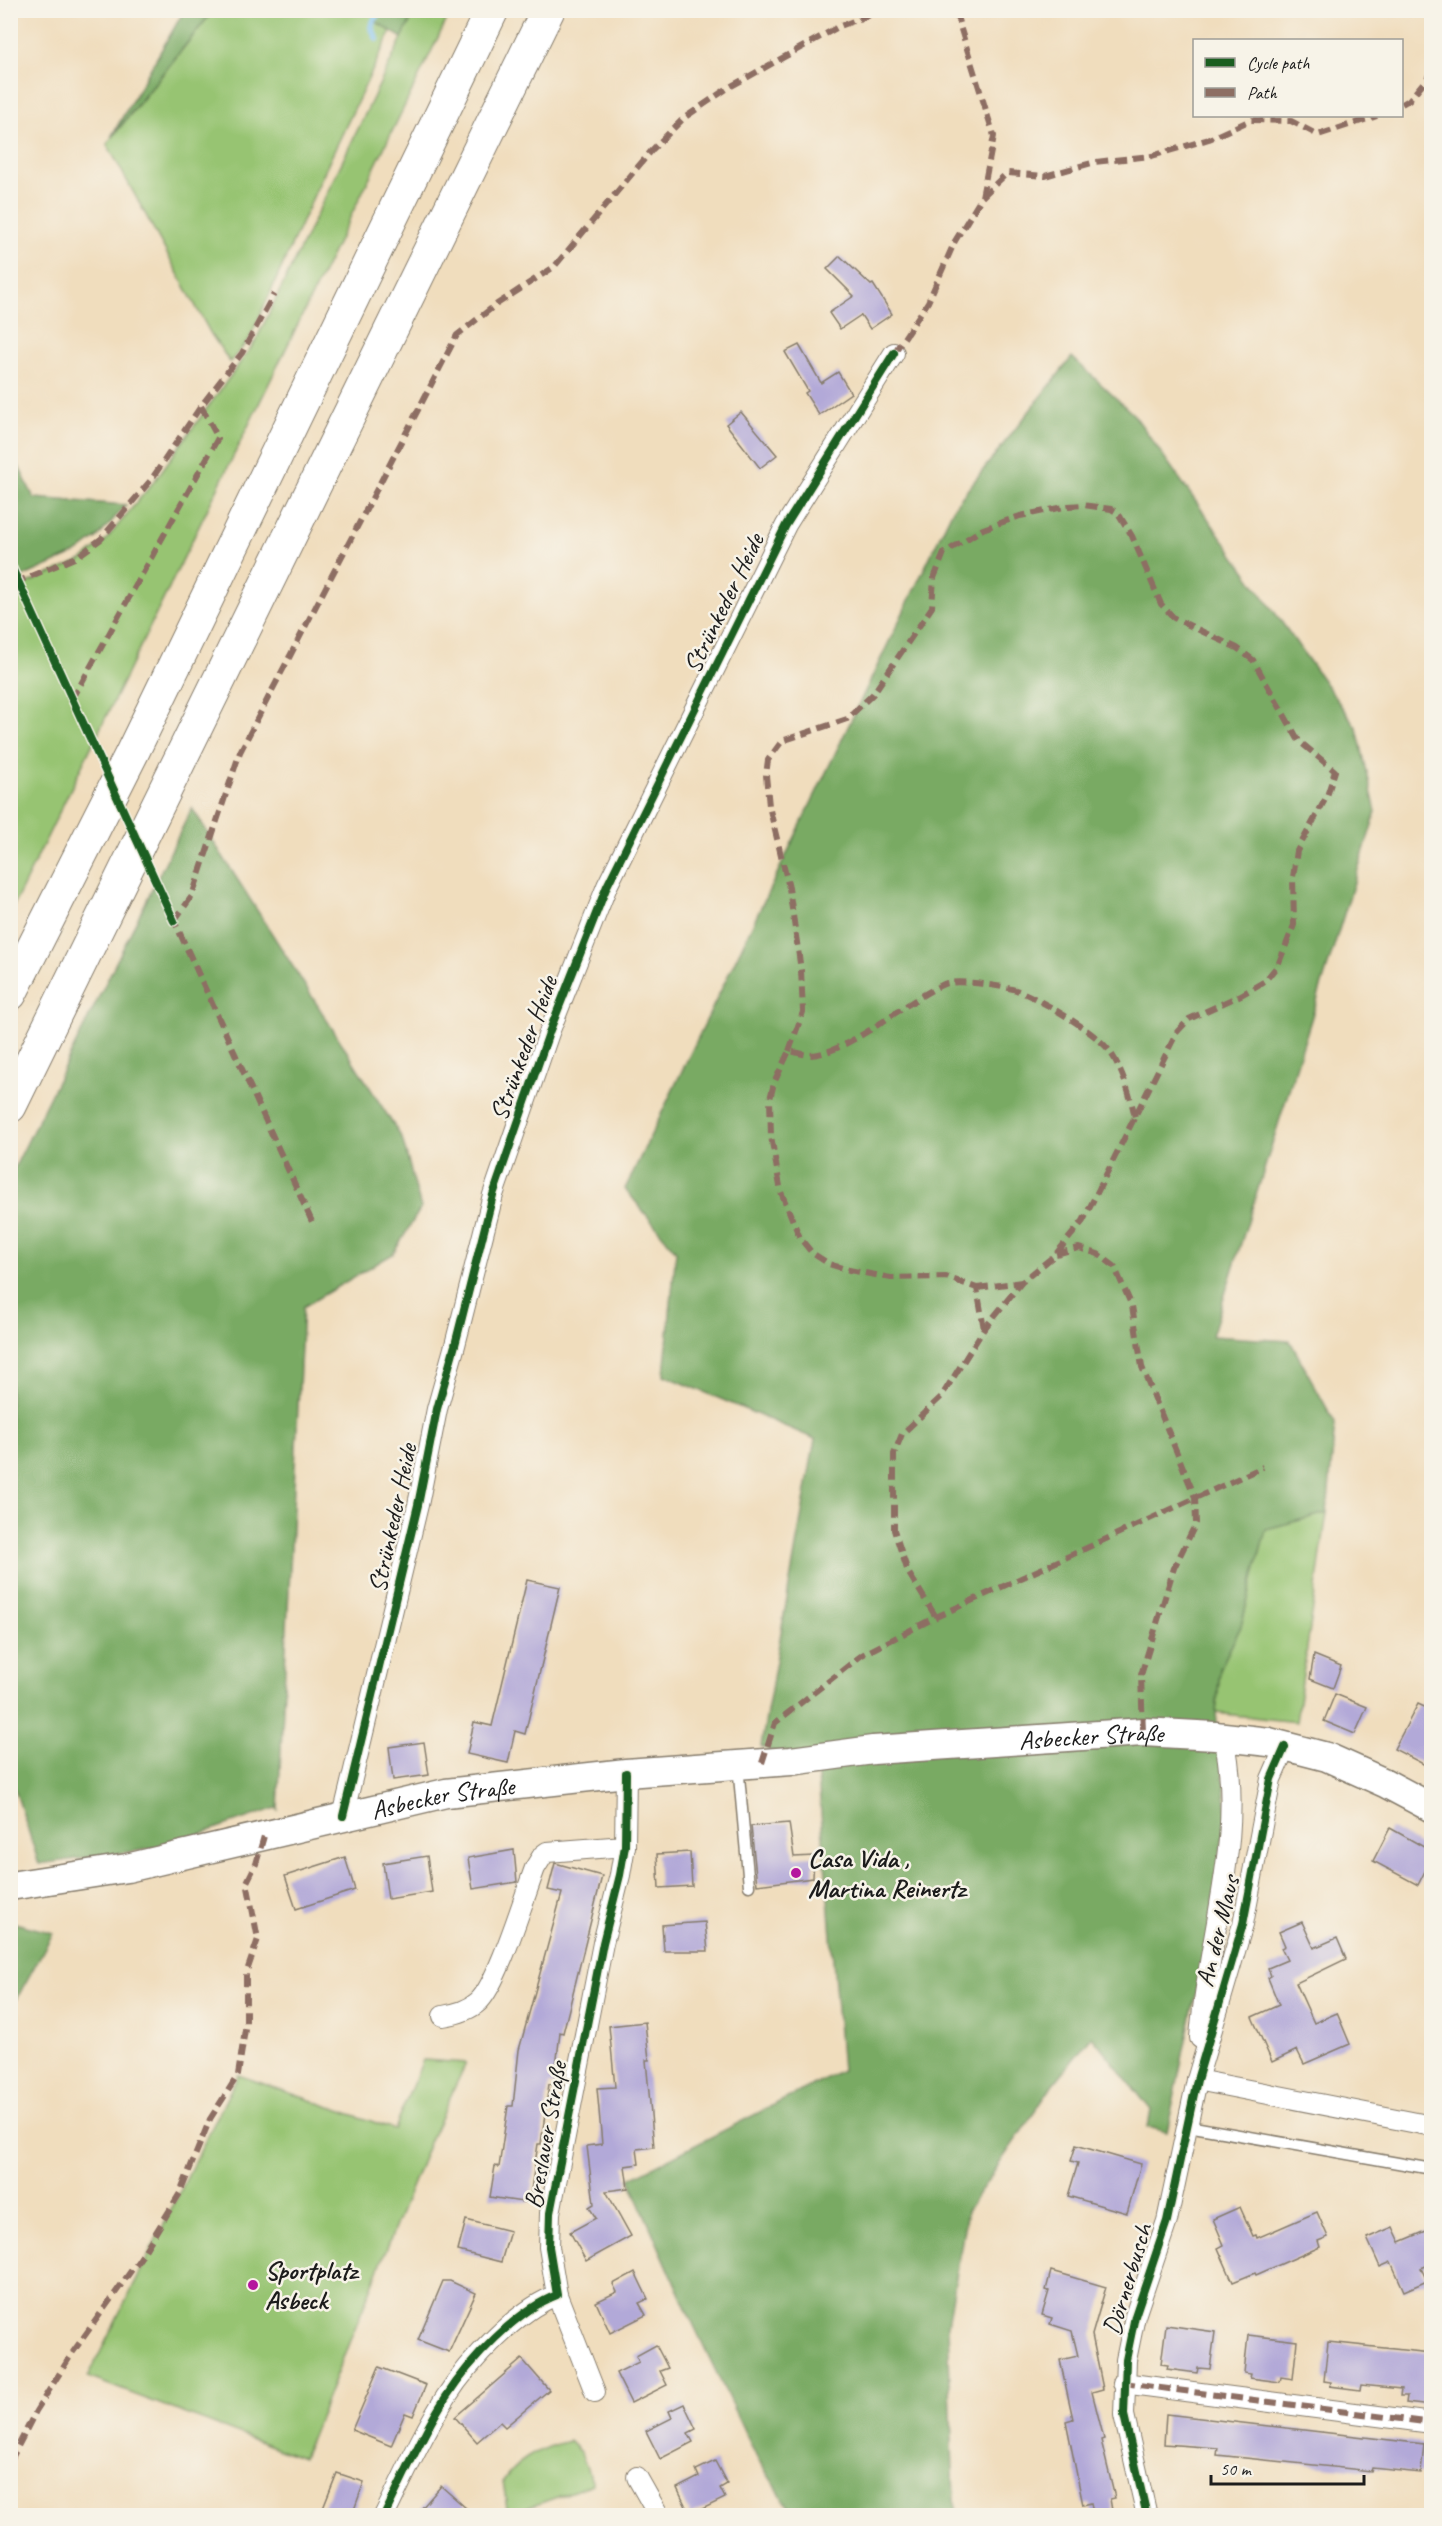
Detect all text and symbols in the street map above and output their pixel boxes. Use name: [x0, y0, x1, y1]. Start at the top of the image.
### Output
legend: [1193, 39, 1403, 117]
text: Cycle path: [1247, 52, 1310, 74]
text: Path: [1247, 82, 1277, 104]
street label: Strünkeder Heide: [675, 527, 772, 678]
street label: Strünkeder Heide: [482, 970, 565, 1125]
street label: Strünkeder Heide: [361, 1439, 425, 1596]
street label: Asbecker Straße: [1018, 1716, 1167, 1757]
street label: Asbecker Straße: [368, 1769, 518, 1827]
place label: Casa Vida , Martina Reinertz: [808, 1842, 968, 1905]
marker: Casa Vida , Martina Reinertz: [789, 1866, 803, 1880]
street label: An der Maus: [1188, 1870, 1248, 1990]
street label: Breslauer Straße: [516, 2057, 575, 2211]
street label: Dörnerbusch: [1095, 2218, 1161, 2339]
place label: Sportplatz Asbeck: [265, 2254, 360, 2317]
marker: Sportplatz Asbeck: [246, 2278, 260, 2292]
scale bar: [1211, 2448, 1364, 2486]
text: 50 m: [1220, 2458, 1253, 2480]

